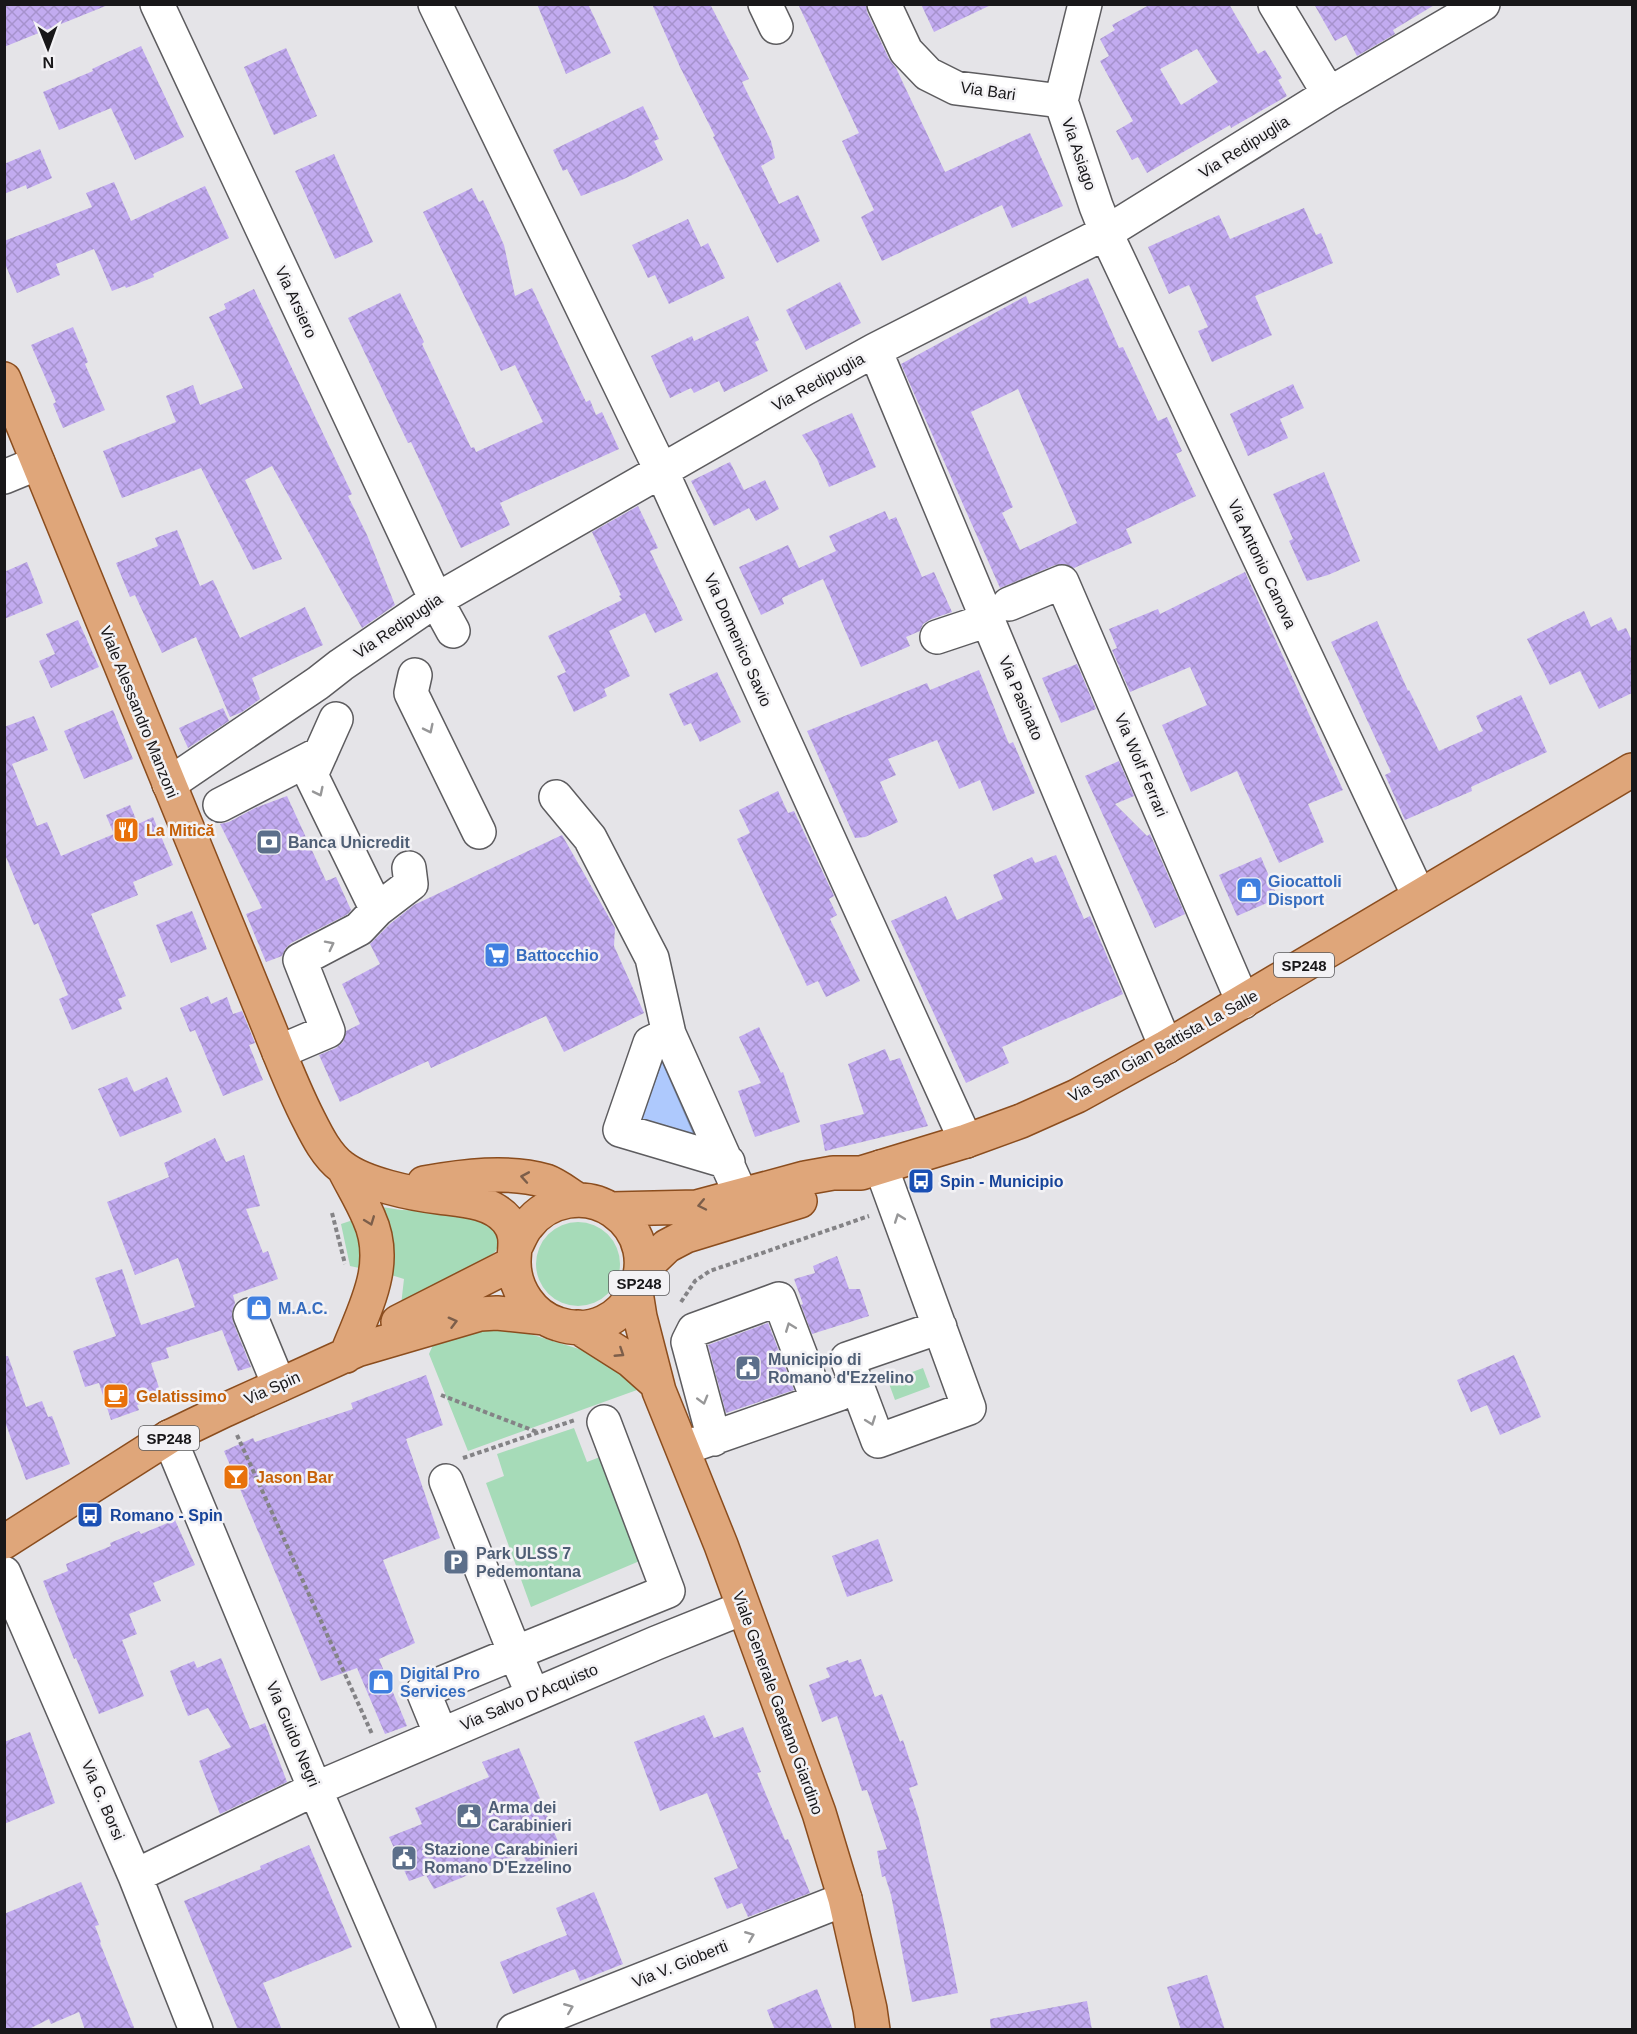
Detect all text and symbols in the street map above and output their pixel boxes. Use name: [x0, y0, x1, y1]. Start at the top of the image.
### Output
north arrow: [18, 18, 78, 78]
text: N: [42, 54, 54, 71]
street label: Via Bari: [959, 79, 1017, 103]
street label: Via Redipuglia: [1196, 112, 1292, 181]
street label: Via Asiago: [1059, 116, 1099, 192]
street label: Via Arsiero: [272, 263, 320, 341]
street label: Via Redipuglia: [769, 350, 867, 414]
street label: Via Antonio Canova: [1225, 497, 1299, 631]
street label: Via Domenico Savio: [701, 571, 775, 709]
street label: Via Redipuglia: [351, 590, 445, 662]
street label: Viale Alessandro Manzoni: [97, 624, 181, 800]
street label: Via Pasinato: [996, 653, 1046, 743]
street label: Via Wolf Ferrari: [1112, 711, 1170, 819]
one-way arrow: [422, 723, 433, 734]
one-way arrow: [312, 785, 324, 796]
restaurant icon: La Mitică: [111, 815, 141, 845]
place label: La Mitică: [146, 822, 215, 839]
bank icon: Banca Unicredit: [254, 827, 284, 857]
place label: Banca Unicredit: [288, 834, 410, 851]
place label: Giocattoli Disport: [1268, 873, 1342, 908]
shop icon: Giocattoli Disport: [1234, 875, 1264, 905]
supermarket icon: Battocchio: [482, 940, 512, 970]
one-way arrow: [323, 941, 334, 952]
place label: Battocchio: [516, 947, 599, 964]
road number: SP248: [1274, 953, 1334, 977]
street label: Via San Gian Battista La Salle: [1065, 987, 1261, 1105]
bus stop icon: Spin - Municipio: [906, 1166, 936, 1196]
one-way arrow: [521, 1172, 530, 1184]
place label: Spin - Municipio: [940, 1173, 1064, 1190]
one-way arrow: [697, 1198, 707, 1211]
one-way arrow: [894, 1213, 906, 1224]
one-way arrow: [362, 1215, 375, 1226]
road number: SP248: [609, 1271, 669, 1295]
shop icon: M.A.C.: [244, 1293, 274, 1323]
place label: M.A.C.: [278, 1300, 328, 1317]
one-way arrow: [447, 1317, 458, 1329]
one-way arrow: [785, 1322, 797, 1333]
one-way arrow: [613, 1346, 624, 1357]
place label: Municipio di Romano d'Ezzelino: [768, 1351, 914, 1386]
public building icon: Municipio di Romano d'Ezzelino: [733, 1353, 763, 1383]
street label: Via Spin: [241, 1368, 303, 1408]
cafe icon: Gelatissimo: [101, 1381, 131, 1411]
place label: Gelatissimo: [136, 1388, 227, 1405]
one-way arrow: [696, 1395, 708, 1405]
one-way arrow: [863, 1415, 876, 1426]
road number: SP248: [139, 1426, 199, 1450]
bar icon: Jason Bar: [221, 1462, 251, 1492]
place label: Jason Bar: [256, 1469, 333, 1486]
bus stop icon: Romano - Spin: [75, 1500, 105, 1530]
place label: Romano - Spin: [110, 1507, 223, 1524]
place label: Park ULSS 7 Pedemontana: [476, 1545, 581, 1580]
parking icon: Park ULSS 7 Pedemontana: [441, 1547, 471, 1577]
street label: Viale Generale Gaetano Giardino: [730, 1589, 826, 1817]
street label: Via Salvo D'Acquisto: [458, 1660, 600, 1734]
place label: Digital Pro Services: [400, 1665, 480, 1700]
shop icon: Digital Pro Services: [366, 1667, 396, 1697]
street label: Via Guido Negri: [263, 1679, 323, 1789]
street label: Via G. Borsi: [79, 1758, 127, 1842]
place label: Arma dei Carabinieri: [488, 1799, 572, 1834]
public building icon: Arma dei Carabinieri: [454, 1801, 484, 1831]
place label: Stazione Carabinieri Romano D'Ezzelino: [424, 1841, 578, 1876]
public building icon: Stazione Carabinieri Romano D'Ezzelino: [389, 1843, 419, 1873]
one-way arrow: [744, 1931, 755, 1943]
street label: Via V. Gioberti: [630, 1937, 730, 1991]
one-way arrow: [563, 2003, 574, 2015]

